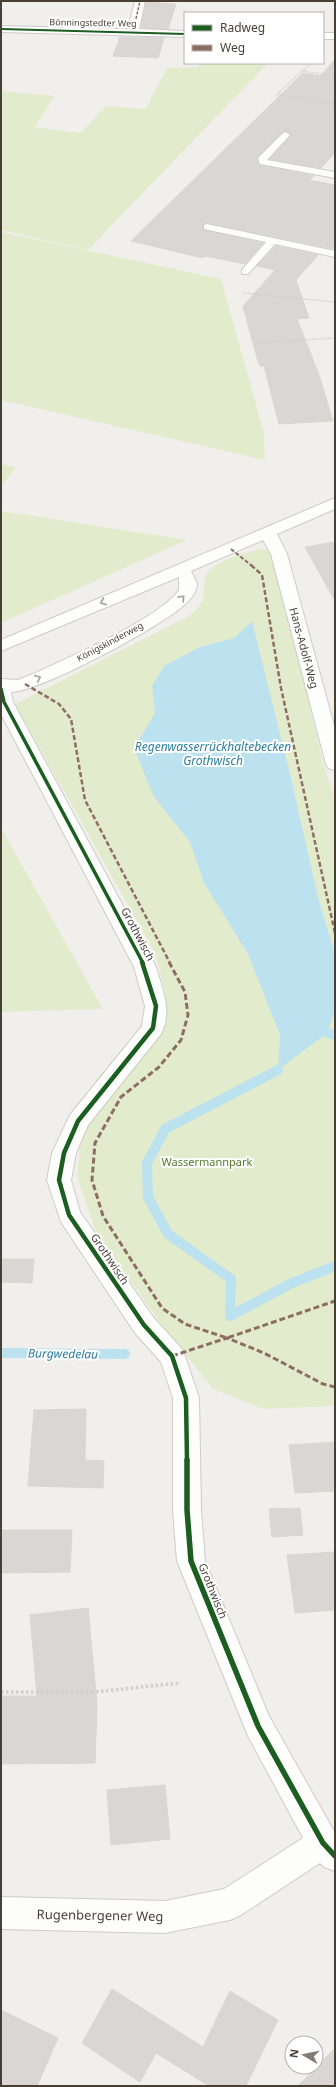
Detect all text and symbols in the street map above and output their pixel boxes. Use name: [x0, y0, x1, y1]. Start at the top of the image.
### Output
legend: [184, 12, 324, 64]
street label: Bönningstedter Weg: [49, 15, 137, 30]
text: Radweg: [220, 19, 265, 36]
text: Weg: [220, 39, 245, 56]
one-way arrow: [177, 595, 184, 603]
one-way arrow: [100, 597, 108, 605]
street label: Hans-Adolf-Weg: [286, 606, 323, 690]
street label: Königskinderweg: [74, 619, 145, 665]
one-way arrow: [35, 674, 42, 682]
water label: Regenwasserrückhaltebecken Grothwisch: [135, 738, 291, 769]
street label: Grothwisch: [118, 904, 159, 963]
park label: Wassermannpark: [162, 1154, 253, 1169]
street label: Grothwisch: [88, 1230, 133, 1287]
water label: Burgwedelau: [28, 1344, 98, 1363]
street label: Grothwisch: [196, 1561, 231, 1621]
street label: Rugenbergener Weg: [37, 1905, 163, 1925]
north arrow: [284, 2035, 324, 2075]
text: N: [286, 2048, 302, 2059]

